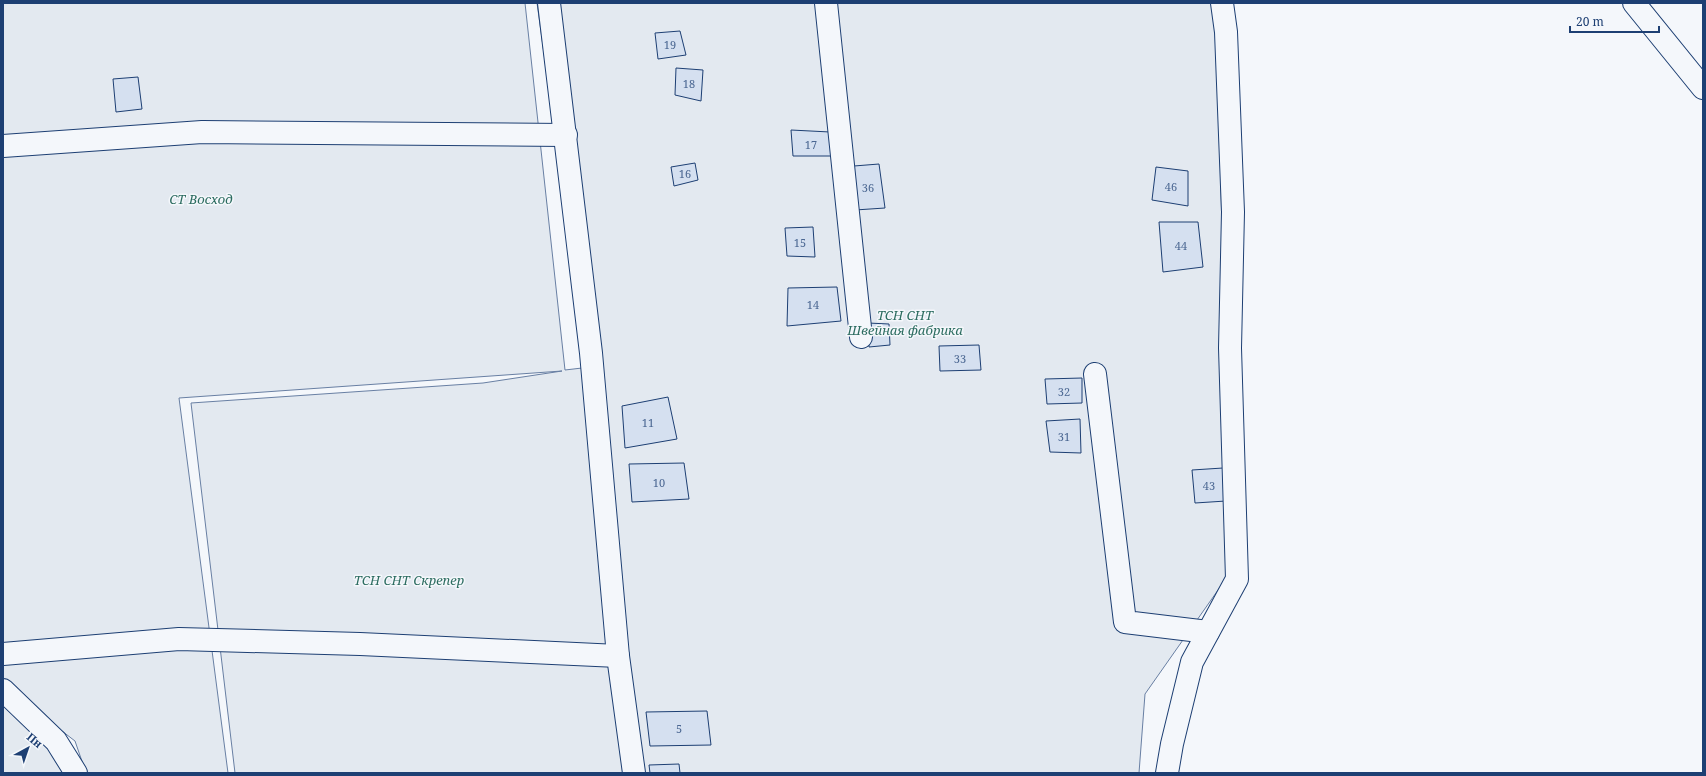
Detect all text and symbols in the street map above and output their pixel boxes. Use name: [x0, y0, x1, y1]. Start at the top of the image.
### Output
scale bar: [1570, 8, 1659, 34]
text: 20 m: [1576, 13, 1604, 30]
house number: 19: [664, 37, 676, 52]
house number: 18: [683, 76, 695, 91]
house number: 17: [805, 137, 817, 152]
house number: 16: [679, 166, 691, 181]
house number: 46: [1165, 179, 1177, 194]
house number: 36: [862, 180, 874, 195]
park label: СТ Восход: [169, 190, 233, 208]
house number: 15: [794, 235, 806, 250]
house number: 44: [1175, 238, 1187, 253]
house number: 14: [807, 297, 819, 312]
park label: ТСН СНТ Швейная фабрика: [846, 306, 963, 339]
house number: 33: [954, 351, 966, 366]
house number: 32: [1058, 384, 1070, 399]
house number: 11: [642, 415, 654, 430]
house number: 31: [1058, 429, 1070, 444]
house number: 10: [653, 475, 665, 490]
house number: 43: [1203, 478, 1215, 493]
park label: ТСН СНТ Скрепер: [354, 571, 464, 589]
house number: 5: [676, 721, 682, 736]
north arrow: [8, 728, 48, 768]
text: Пн: [24, 729, 46, 751]

